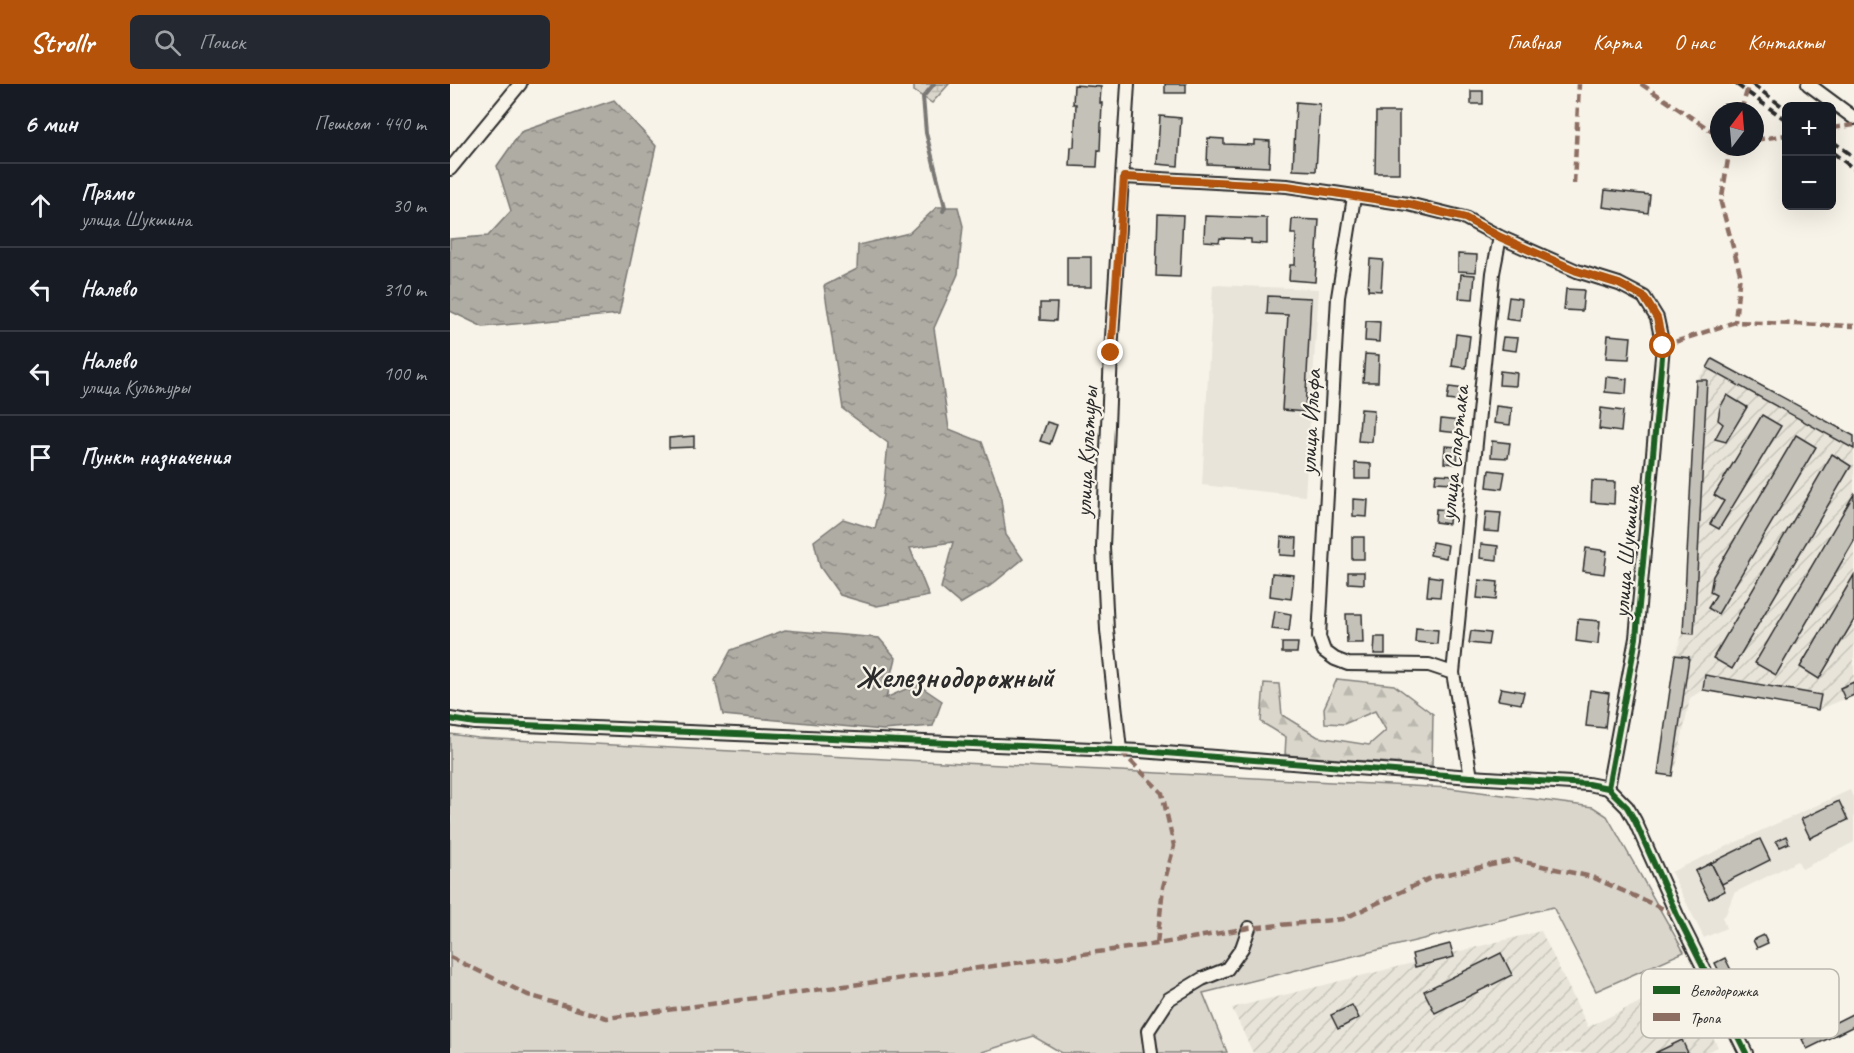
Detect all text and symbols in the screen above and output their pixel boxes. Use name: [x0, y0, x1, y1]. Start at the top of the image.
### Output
search box: [130, 15, 550, 69]
text: Strollr: [30, 25, 94, 60]
icon: search: [151, 26, 184, 59]
text: Поиск: [199, 28, 245, 56]
text: Главная: [1507, 29, 1560, 55]
text: Карта: [1593, 29, 1641, 55]
text: О нас: [1674, 29, 1715, 55]
text: Контакты: [1748, 29, 1824, 55]
north arrow: [1710, 102, 1764, 156]
map controls: [1782, 102, 1836, 210]
button: +: [1782, 102, 1836, 156]
text: 6 мин: [24, 107, 77, 140]
text: Пешком · 440 m: [314, 111, 426, 136]
button: −: [1782, 156, 1836, 210]
text: Прямо: [81, 179, 133, 207]
icon: ahead: [24, 189, 57, 222]
text: 30 m: [392, 193, 426, 218]
text: улица Шукшина: [81, 207, 191, 232]
icon: left: [24, 273, 57, 306]
text: Налево: [81, 275, 137, 303]
text: 310 m: [383, 277, 426, 302]
route start: [1649, 332, 1675, 358]
route end: [1097, 339, 1123, 365]
text: Налево: [81, 347, 137, 375]
icon: left: [24, 357, 57, 390]
text: 100 m: [383, 361, 426, 386]
street label: улица Ильфа: [1292, 367, 1328, 477]
text: улица Культуры: [81, 375, 190, 400]
street label: улица Спартака: [1432, 382, 1476, 524]
street label: улица Культуры: [1067, 384, 1105, 520]
icon: arrive: [24, 441, 57, 474]
text: Пункт назначения: [81, 443, 230, 471]
street label: улица Шукшина: [1605, 483, 1647, 621]
district label: Железнодорожный: [856, 658, 1056, 697]
legend: [1641, 969, 1839, 1038]
text: Велодорожка: [1690, 981, 1759, 1001]
text: Тропа: [1690, 1008, 1722, 1028]

